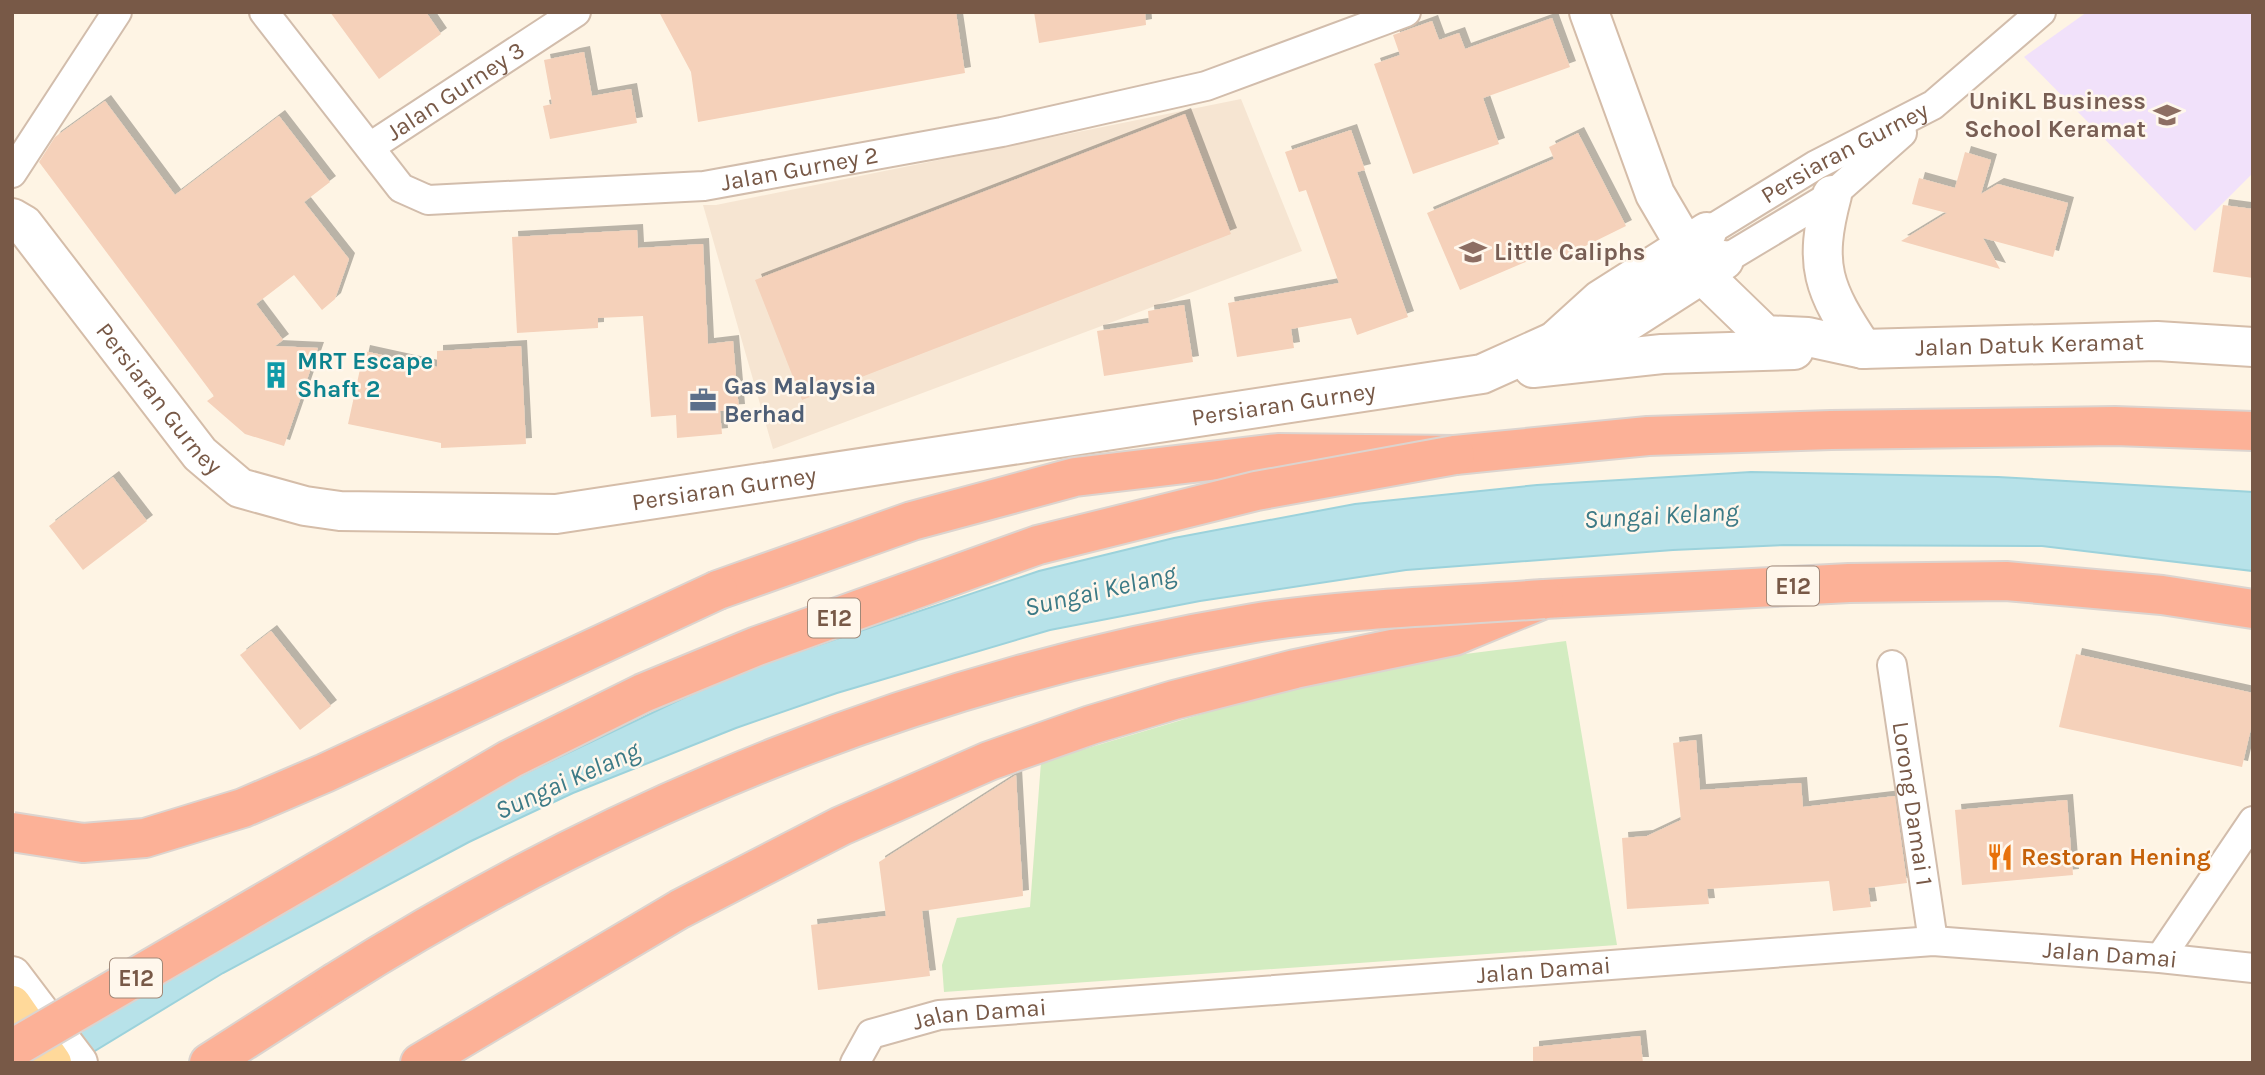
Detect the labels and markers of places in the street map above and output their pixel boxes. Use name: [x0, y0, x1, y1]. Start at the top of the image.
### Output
place label: UniKL Business School Keramat: [1964, 87, 2146, 143]
school or university icon: UniKL Business School Keramat: [2152, 100, 2182, 130]
school or university icon: Little Caliphs: [1458, 237, 1488, 267]
place label: Little Caliphs: [1494, 238, 1645, 266]
place label: MRT Escape Shaft 2: [297, 347, 433, 403]
building icon: MRT Escape Shaft 2: [261, 360, 291, 390]
place label: Gas Malaysia Berhad: [724, 372, 876, 428]
office icon: Gas Malaysia Berhad: [688, 385, 718, 415]
restaurant icon: Restoran Hening: [1985, 842, 2015, 872]
place label: Restoran Hening: [2021, 843, 2211, 871]

